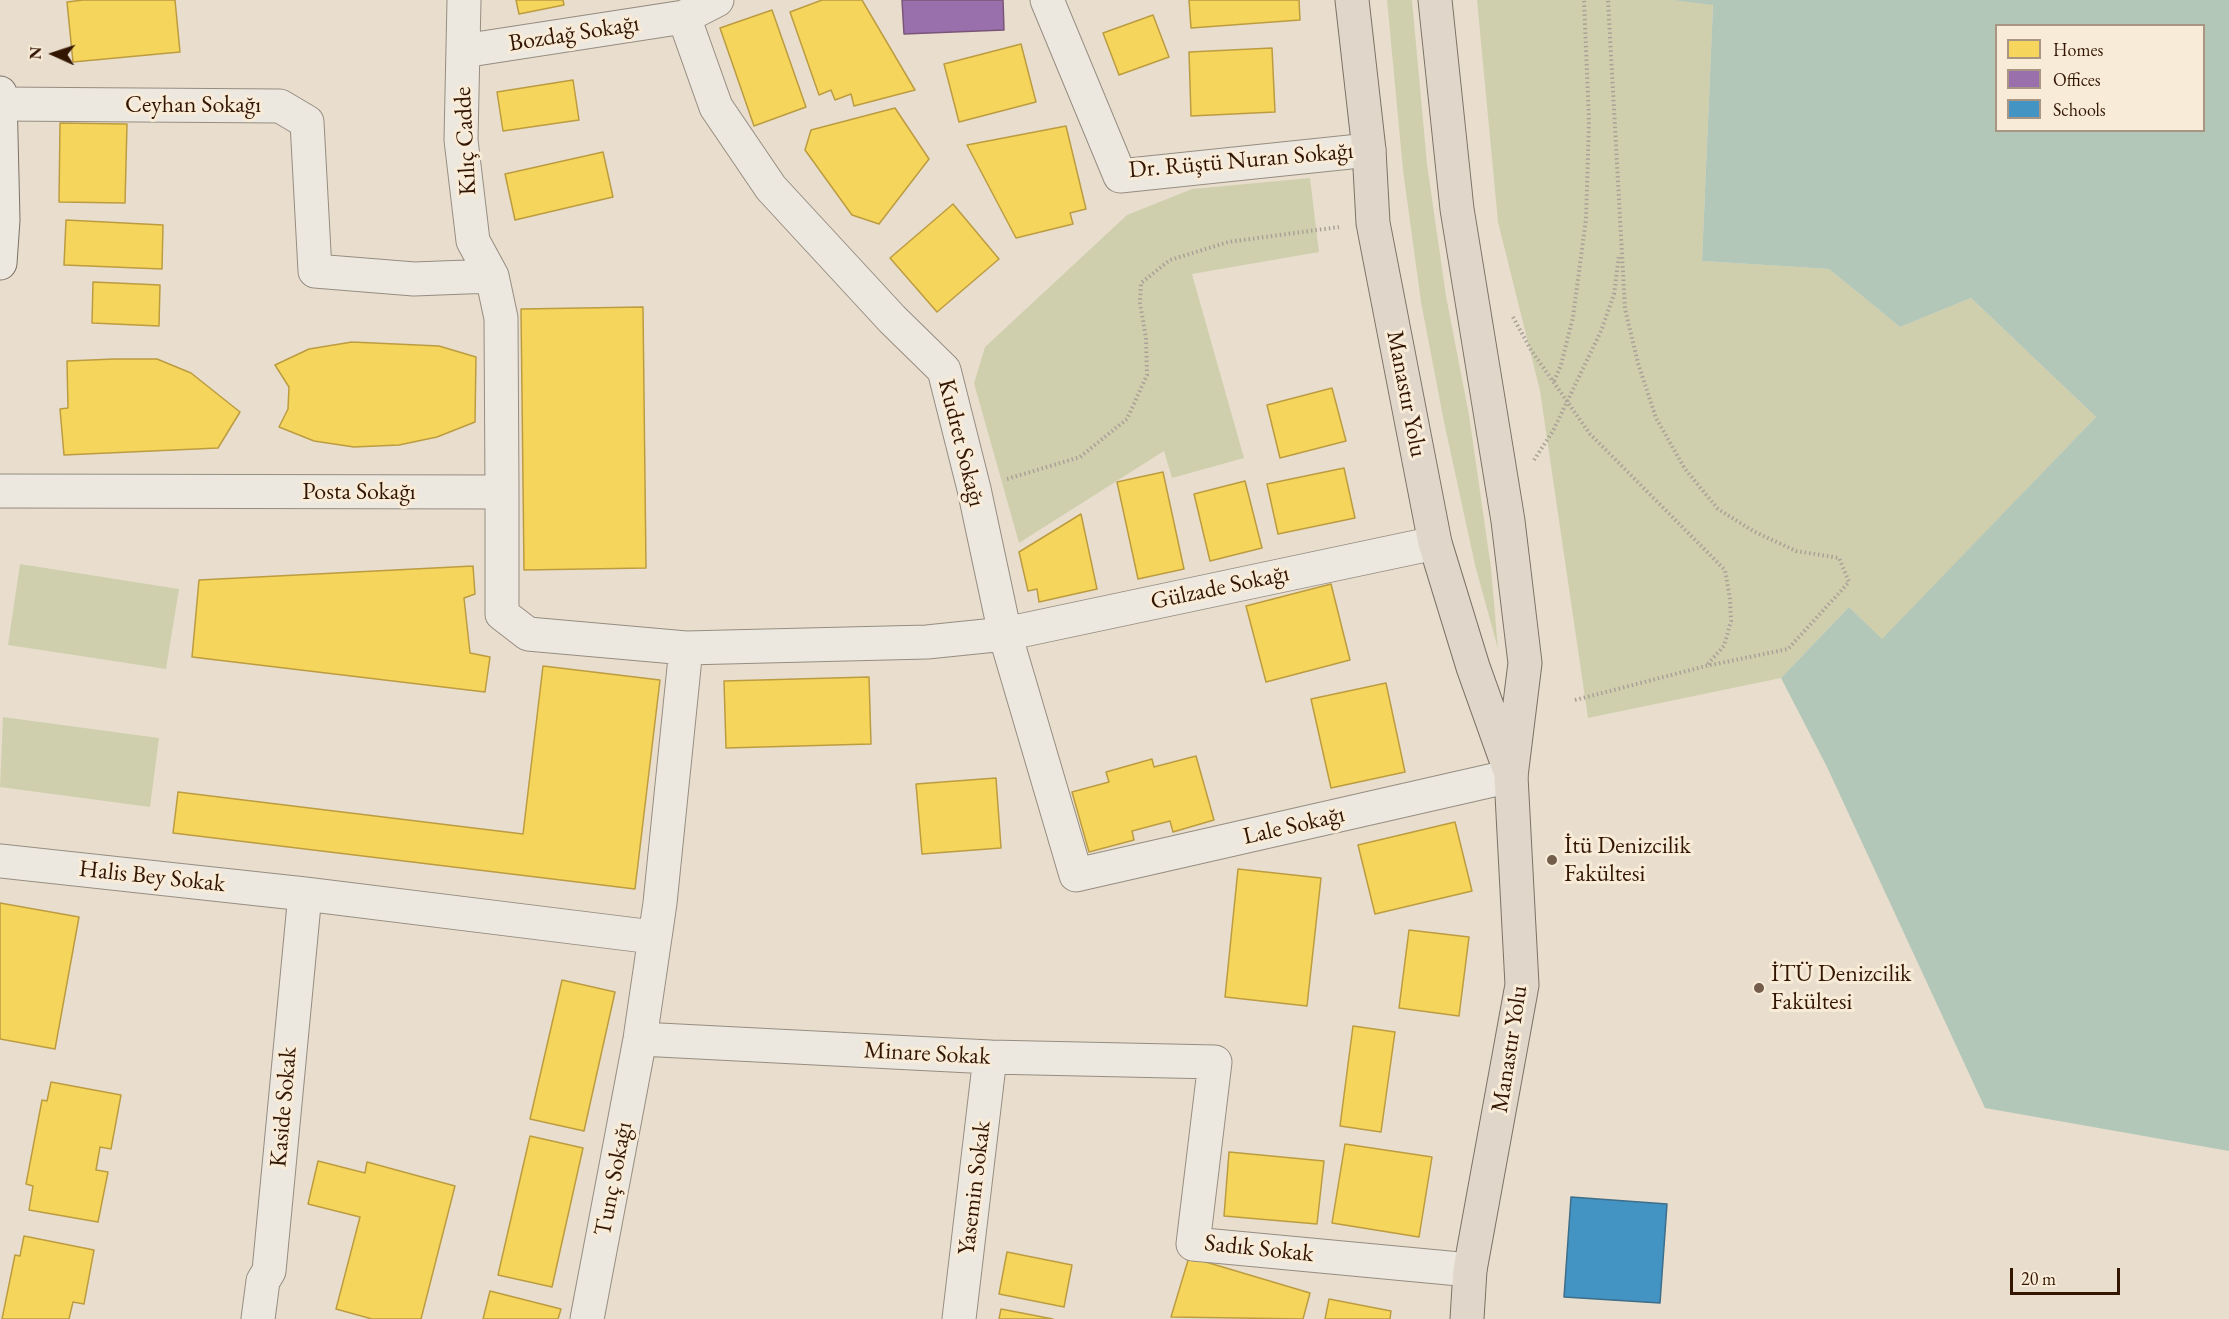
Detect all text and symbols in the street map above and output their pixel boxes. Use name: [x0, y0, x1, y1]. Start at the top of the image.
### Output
street label: Bozdağ Sokağı: [507, 9, 641, 59]
north arrow: [24, 24, 84, 84]
legend: [1995, 24, 2205, 132]
text: Homes: [2053, 38, 2103, 61]
text: N: [25, 46, 46, 60]
text: Offices: [2053, 68, 2101, 91]
street label: Kılıç Cadde: [449, 86, 483, 196]
street label: Ceyhan Sokağı: [125, 91, 261, 119]
text: Schools: [2053, 98, 2106, 121]
street label: Dr. Rüştü Nuran Sokağı: [1127, 137, 1355, 185]
street label: Manastır Yolu: [1380, 328, 1432, 460]
street label: Kudret Sokağı: [931, 376, 991, 510]
street label: Posta Sokağı: [302, 478, 416, 506]
street label: Gülzade Sokağı: [1148, 559, 1292, 617]
street label: Lale Sokağı: [1240, 800, 1348, 852]
place label: İtü Denizcilik Fakültesi: [1564, 832, 1691, 888]
marker: İtü Denizcilik Fakültesi: [1545, 853, 1559, 867]
street label: Halis Bey Sokak: [78, 855, 226, 899]
place label: İTÜ Denizcilik Fakültesi: [1771, 960, 1911, 1016]
marker: İTÜ Denizcilik Fakültesi: [1752, 981, 1766, 995]
street label: Manastır Yolu: [1486, 983, 1534, 1115]
street label: Minare Sokak: [863, 1036, 991, 1072]
street label: Kaside Sokak: [264, 1046, 304, 1168]
street label: Tunç Sokağı: [589, 1119, 639, 1239]
street label: Yasemin Sokak: [952, 1119, 998, 1257]
street label: Sadık Sokak: [1203, 1229, 1315, 1269]
scale bar: [2013, 1256, 2122, 1294]
text: 20 m: [2021, 1267, 2056, 1290]

